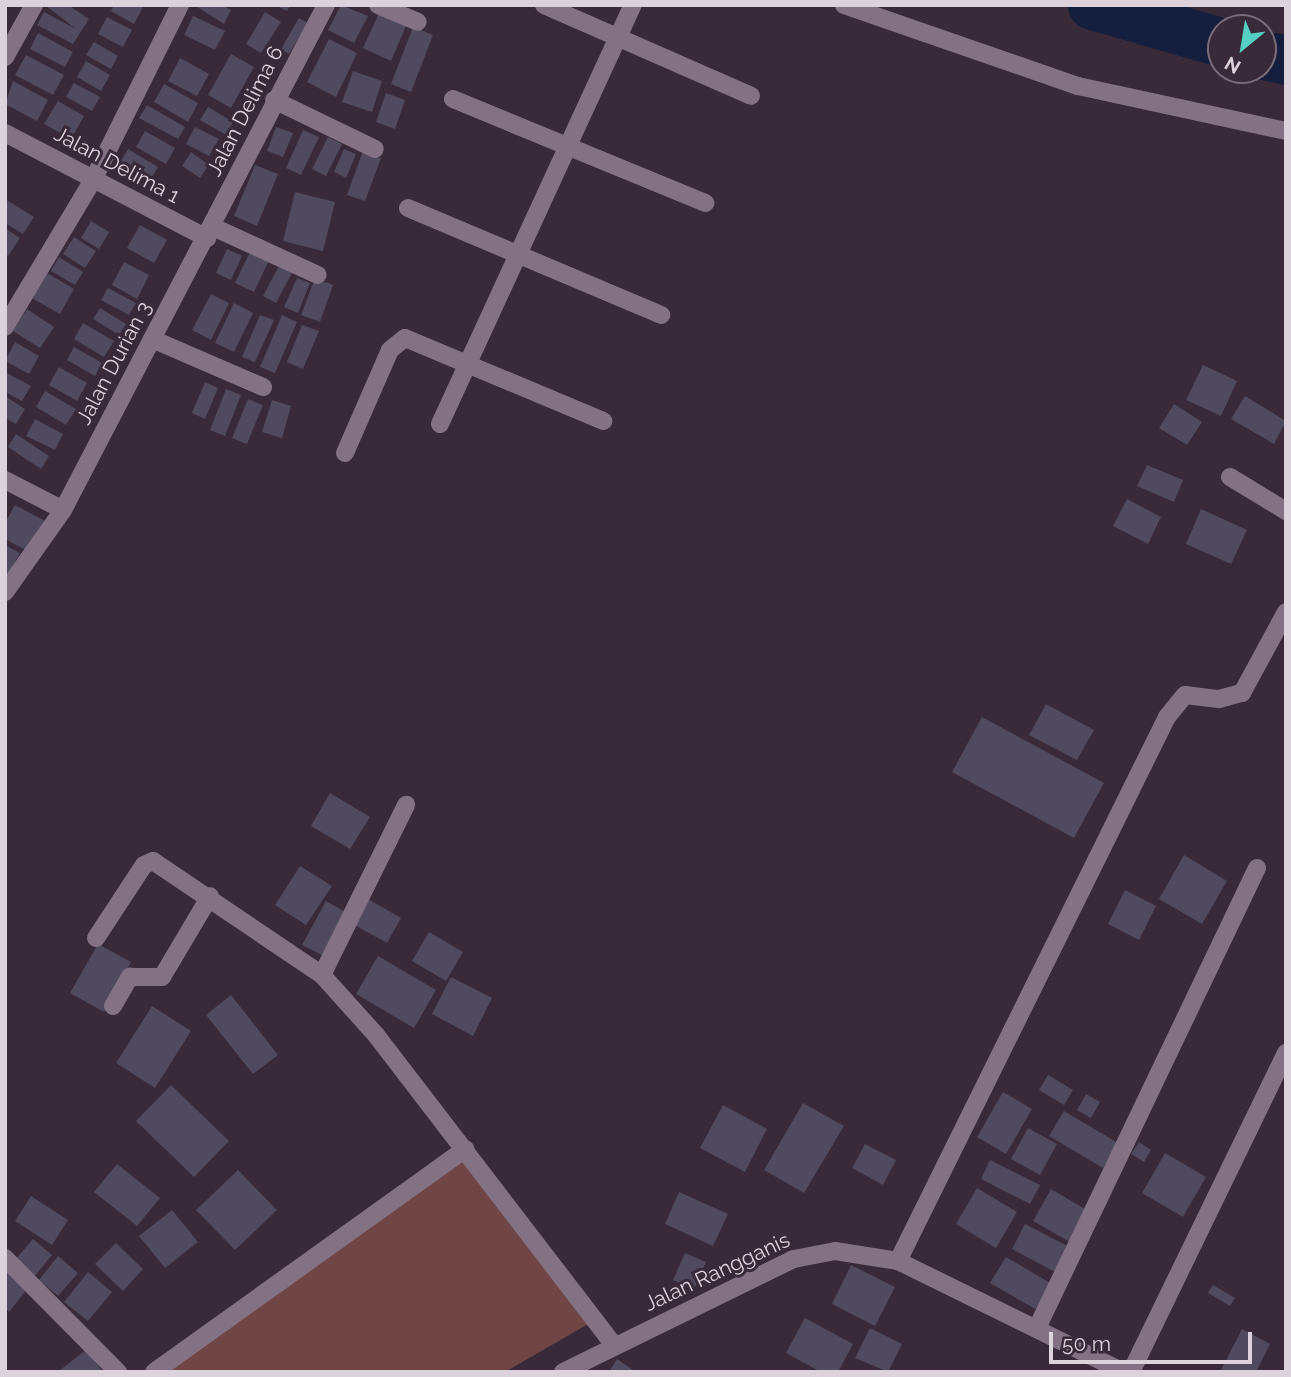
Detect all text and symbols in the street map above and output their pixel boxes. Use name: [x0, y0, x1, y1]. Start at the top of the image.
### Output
north arrow: [1207, 14, 1277, 84]
street label: Jalan Delima 6: [201, 42, 289, 180]
text: N: [1221, 52, 1244, 79]
street label: Jalan Delima 1: [50, 121, 184, 209]
street label: Jalan Durian 3: [71, 297, 157, 429]
street label: Jalan Rangganis: [640, 1227, 794, 1317]
scale bar: [1053, 1318, 1256, 1362]
text: 50 m: [1062, 1331, 1111, 1356]

